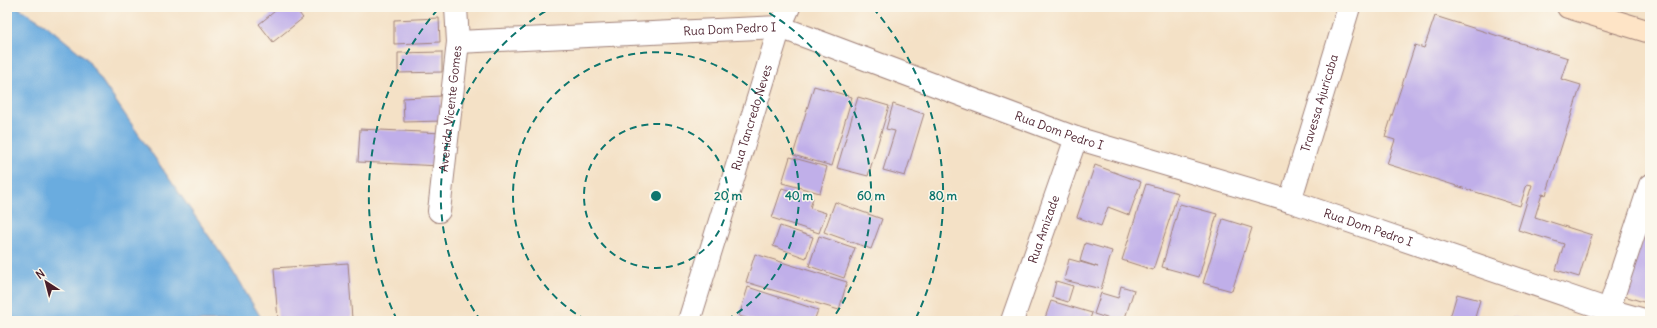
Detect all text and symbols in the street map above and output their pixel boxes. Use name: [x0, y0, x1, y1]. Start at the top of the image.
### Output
street label: Rua Dom Pedro I: [683, 19, 776, 38]
street label: Avenida Vicente Gomes: [435, 45, 465, 173]
street label: Travessa Ajuricaba: [1297, 52, 1341, 154]
street label: Rua Tancredo Neves: [728, 63, 775, 172]
street label: Rua Dom Pedro I: [1013, 108, 1105, 153]
text: 20 m: [714, 188, 742, 203]
text: 40 m: [785, 188, 814, 203]
text: 60 m: [857, 188, 886, 203]
text: 80 m: [929, 188, 958, 203]
centre of rings: [649, 189, 663, 203]
street label: Rua Amizade: [1025, 193, 1062, 265]
street label: Rua Dom Pedro I: [1322, 205, 1415, 249]
north arrow: [26, 262, 66, 302]
text: N: [33, 266, 47, 282]

